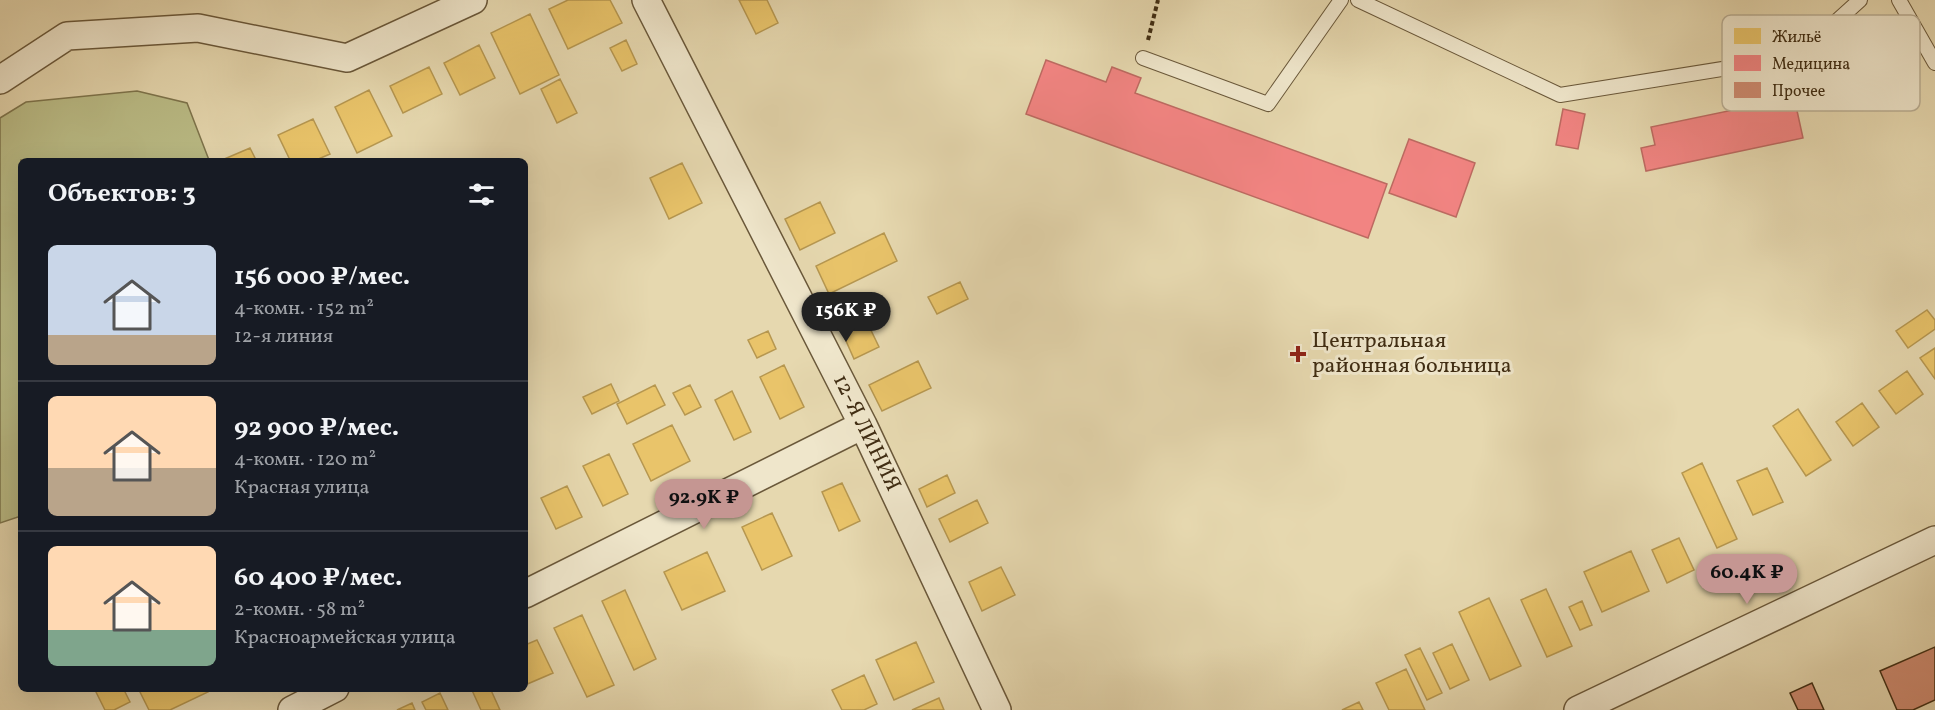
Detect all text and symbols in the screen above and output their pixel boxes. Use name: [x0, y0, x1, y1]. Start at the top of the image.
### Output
legend: [1722, 15, 1920, 111]
text: Жильё: [1772, 27, 1821, 49]
text: Медицина: [1772, 54, 1850, 76]
text: Прочее: [1772, 81, 1825, 103]
text: Объектов: 3: [48, 176, 196, 212]
icon: filters: [465, 178, 498, 211]
text: 156 000 ₽/мес.: [234, 259, 410, 295]
icon: home: [96, 269, 168, 341]
pin: 156K ₽: [797, 292, 895, 343]
text: 4-комн. · 152 m²: [234, 295, 374, 323]
text: 156K ₽: [816, 297, 876, 325]
text: 12-я линия: [234, 323, 333, 351]
place label: Центральная районная больница: [1312, 326, 1512, 382]
marker: Центральная районная больница: [1289, 345, 1307, 363]
street label: 12-Я ЛИНИЯ: [824, 369, 908, 497]
text: 92 900 ₽/мес.: [234, 410, 399, 446]
icon: home: [96, 420, 168, 492]
text: 4-комн. · 120 m²: [234, 446, 376, 474]
text: Красная улица: [234, 474, 370, 502]
pin: 92.9K ₽: [649, 479, 759, 530]
text: 92.9K ₽: [669, 484, 739, 512]
pin: 60.4K ₽: [1692, 554, 1802, 605]
text: 60.4K ₽: [1710, 559, 1784, 587]
text: 60 400 ₽/мес.: [234, 560, 402, 596]
icon: home: [96, 570, 168, 642]
text: 2-комн. · 58 m²: [234, 596, 365, 624]
text: Красноармейская улица: [234, 624, 456, 652]

